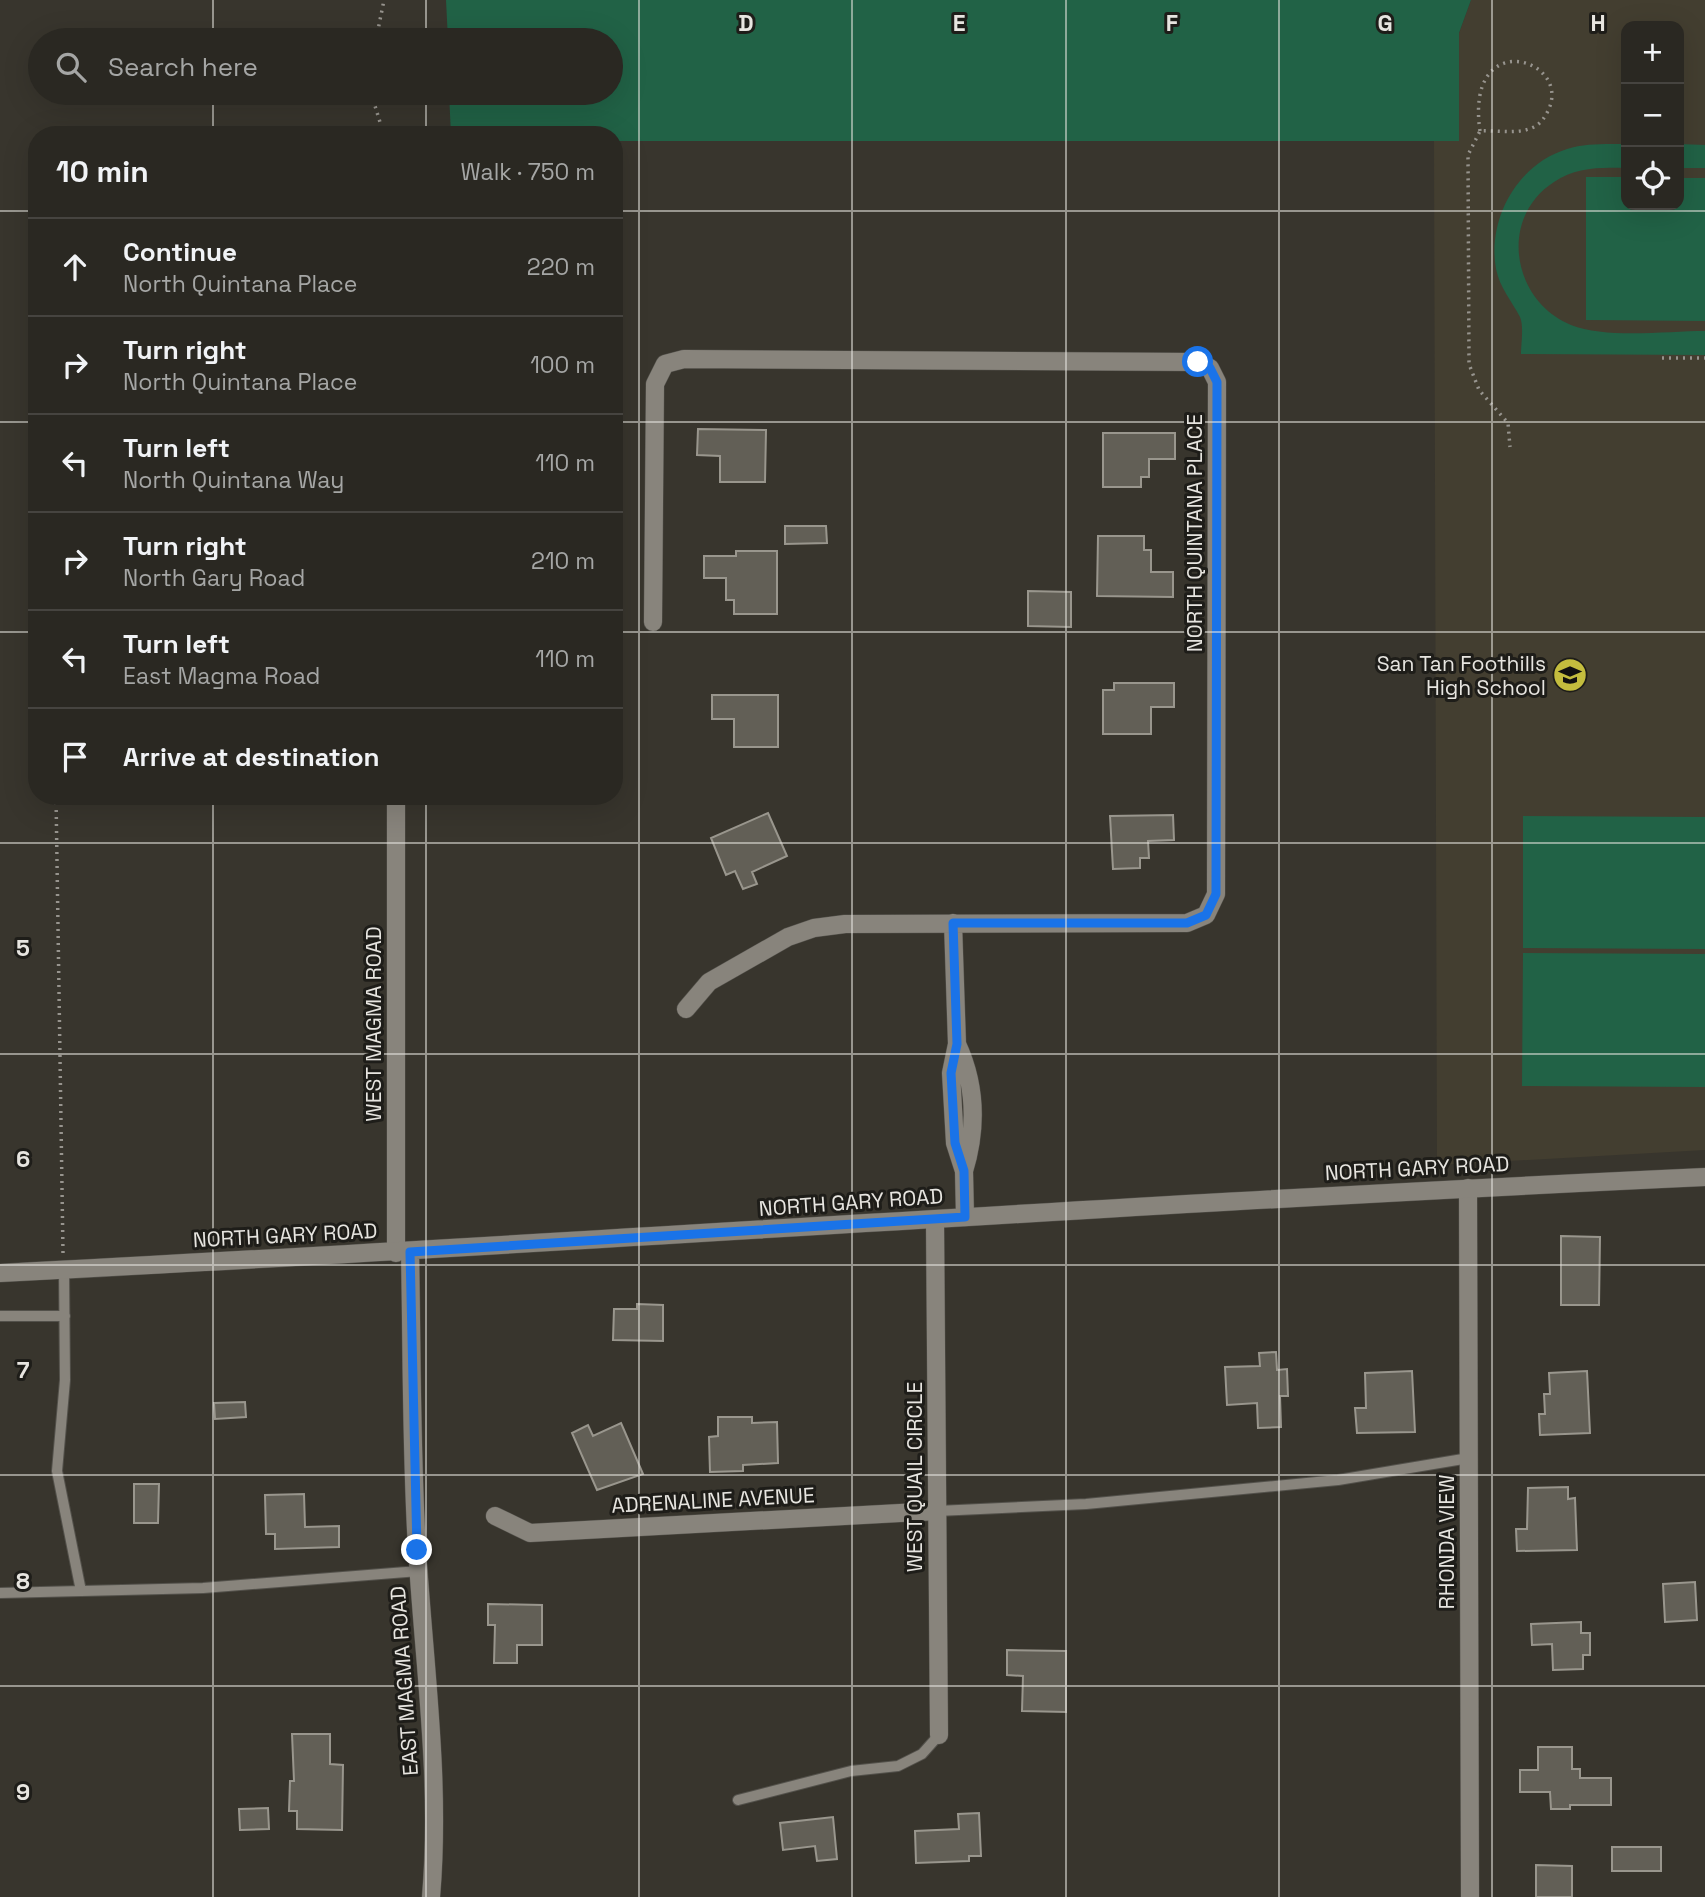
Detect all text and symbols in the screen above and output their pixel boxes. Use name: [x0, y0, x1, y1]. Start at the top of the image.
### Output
text: D: [738, 8, 754, 38]
text: E: [953, 8, 965, 38]
text: F: [1166, 8, 1178, 38]
text: G: [1377, 8, 1393, 38]
text: H: [1590, 8, 1606, 38]
map controls: [1621, 21, 1684, 210]
button: +: [1621, 21, 1684, 84]
search box: [28, 28, 623, 105]
icon: search: [52, 48, 90, 86]
text: Search here: [108, 50, 258, 84]
button: −: [1621, 84, 1684, 147]
button: locate: [1621, 147, 1684, 210]
text: 10 min: [56, 152, 149, 191]
text: Walk · 750 m: [461, 157, 595, 187]
text: Continue: [123, 235, 237, 269]
icon: ahead: [56, 248, 94, 286]
text: 220 m: [527, 252, 595, 282]
text: North Quintana Place: [123, 269, 357, 299]
text: Turn right: [123, 333, 247, 367]
icon: right: [56, 346, 94, 384]
route start: [1182, 346, 1213, 377]
text: 100 m: [530, 350, 595, 380]
text: North Quintana Place: [123, 367, 357, 397]
street label: NORTH QUINTANA PLACE: [1181, 414, 1208, 652]
text: Turn left: [123, 431, 230, 465]
icon: left: [56, 444, 94, 482]
text: 110 m: [535, 448, 595, 478]
text: North Quintana Way: [123, 465, 344, 495]
text: Turn right: [123, 529, 247, 563]
icon: right: [56, 542, 94, 580]
text: 210 m: [531, 546, 595, 576]
text: North Gary Road: [123, 563, 305, 593]
text: Turn left: [123, 627, 230, 661]
icon: left: [56, 640, 94, 678]
text: 110 m: [535, 644, 595, 674]
place label: San Tan Foothills High School: [1377, 650, 1546, 701]
school or university icon: San Tan Foothills High School: [1551, 656, 1589, 694]
text: East Magma Road: [123, 661, 320, 691]
icon: arrive: [56, 738, 94, 776]
text: Arrive at destination: [123, 740, 380, 774]
street label: WEST MAGMA ROAD: [360, 926, 387, 1122]
text: 5: [16, 933, 30, 963]
text: 6: [16, 1144, 30, 1174]
street label: NORTH GARY ROAD: [1324, 1150, 1510, 1186]
street label: NORTH GARY ROAD: [758, 1182, 944, 1222]
street label: NORTH GARY ROAD: [192, 1217, 378, 1253]
text: 7: [17, 1355, 30, 1385]
street label: WEST QUAIL CIRCLE: [901, 1382, 928, 1572]
street label: RHONDA VIEW: [1433, 1474, 1460, 1610]
street label: ADRENALINE AVENUE: [611, 1481, 815, 1519]
route end: [401, 1534, 432, 1565]
text: 8: [16, 1566, 30, 1596]
street label: EAST MAGMA ROAD: [384, 1585, 424, 1777]
text: 9: [16, 1777, 30, 1807]

